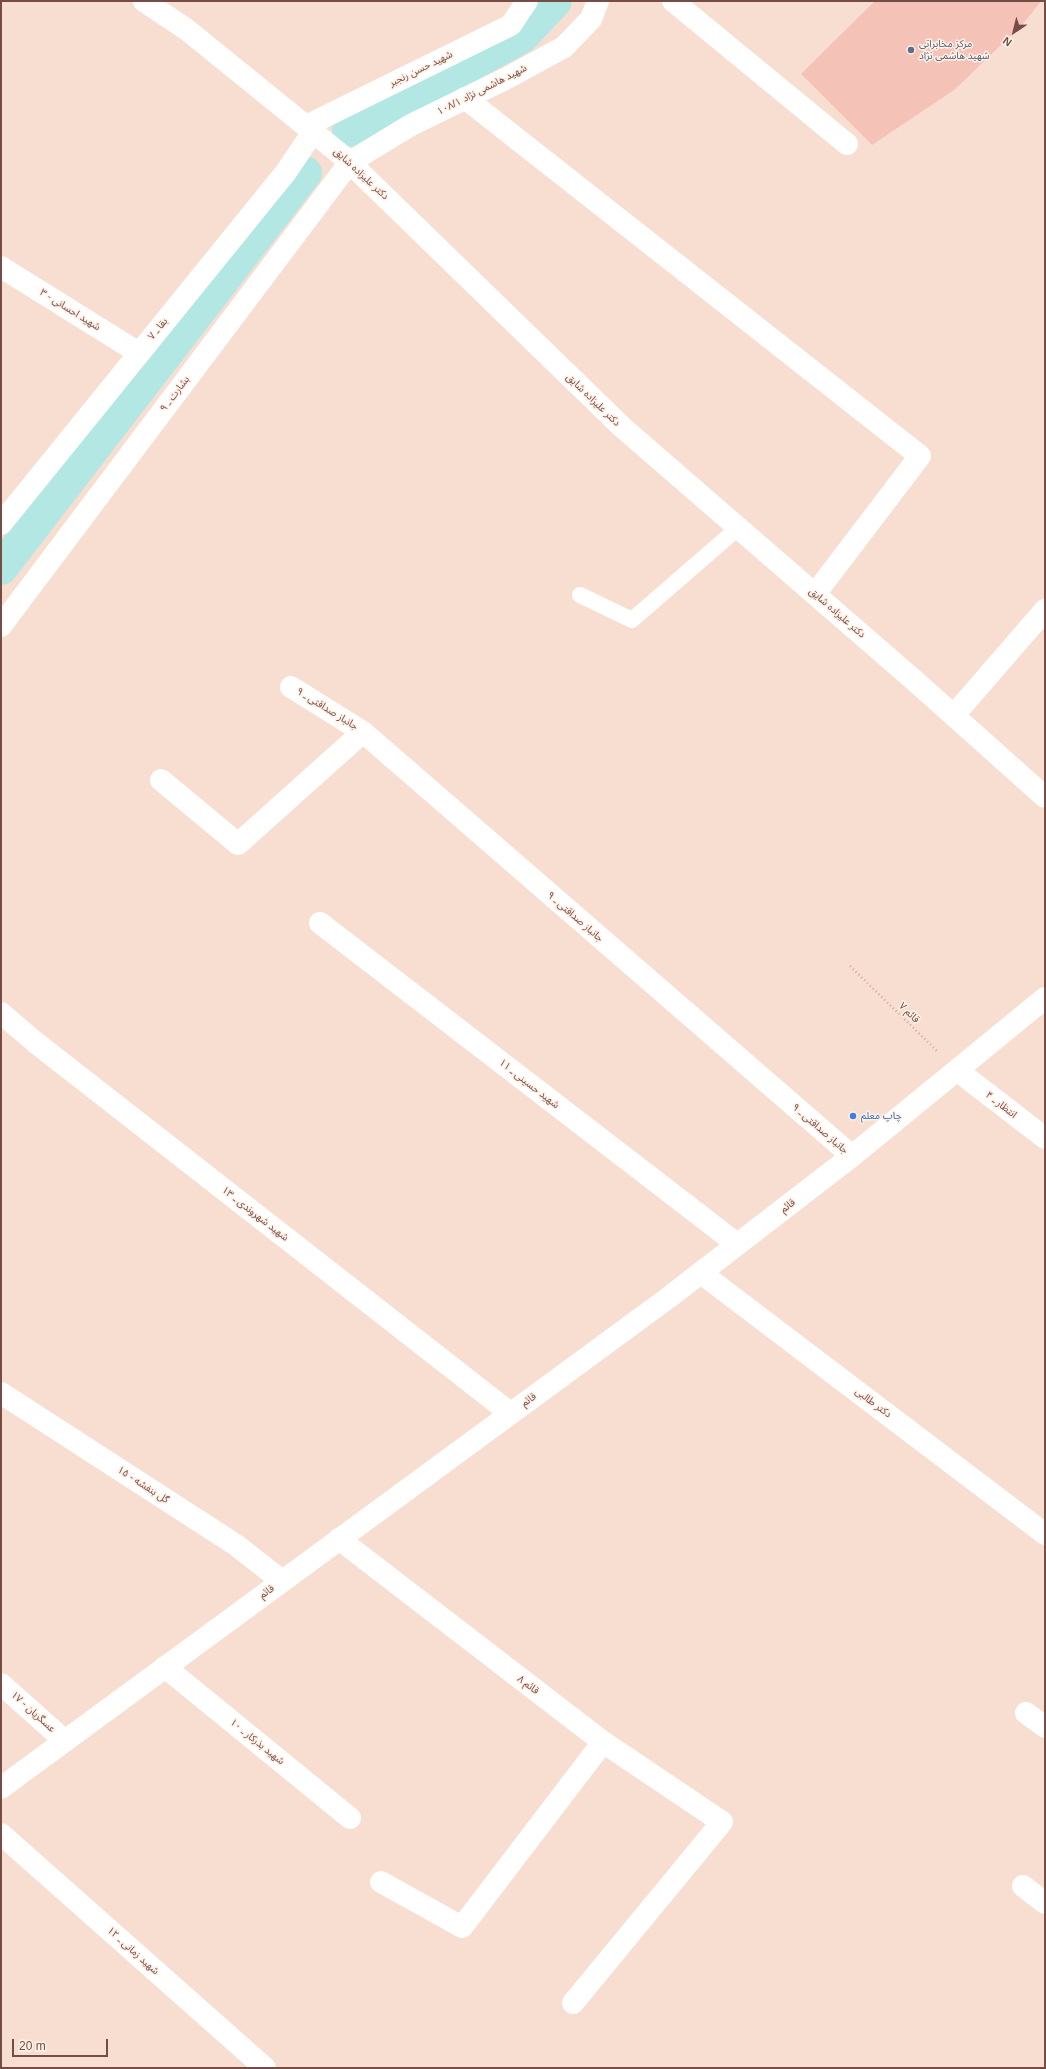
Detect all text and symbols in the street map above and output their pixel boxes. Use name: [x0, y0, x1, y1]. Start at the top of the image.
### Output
north arrow: [994, 12, 1034, 52]
text: N: [1000, 35, 1014, 49]
place label: مرکز مخابراتی شهید هاشمی نژاد: [919, 38, 990, 62]
marker: مرکز مخابراتی شهید هاشمی نژاد: [906, 45, 916, 55]
street label: شهید حسن رنجبر: [387, 48, 455, 90]
street label: شهید هاشمی نژاد ۱۰۸/۱: [435, 62, 529, 118]
street label: دکتر علیزاده شایق: [331, 146, 391, 202]
street label: شهید احسانی - ۳: [38, 287, 102, 333]
street label: بقا ـ ۷: [146, 316, 170, 342]
street label: دکتر علیزاده شایق: [563, 371, 623, 429]
street label: بشارت ـ ۹: [158, 374, 192, 414]
street label: دکتر علیزاده شایق: [806, 585, 868, 641]
street label: جانباز صداقتی ـ ۹: [294, 685, 360, 733]
street label: جانباز صداقتی ـ ۹: [544, 889, 606, 945]
street label: قائم ۷: [896, 1000, 922, 1026]
street label: شهید حسینی ـ ۱۱: [496, 1057, 562, 1111]
street label: انتظار ـ ۴: [983, 1089, 1019, 1121]
street label: جانباز صداقتی ـ ۹: [789, 1101, 851, 1157]
place label: چاپ معلم: [861, 1110, 902, 1122]
marker: چاپ معلم: [848, 1111, 858, 1121]
street label: شهید شهروندی ـ ۱۳: [219, 1184, 291, 1244]
street label: قائم: [778, 1196, 798, 1216]
street label: دکتر طالبی: [852, 1385, 894, 1421]
street label: قائم: [519, 1391, 539, 1409]
street label: گل بنفشه - ۱۵: [115, 1464, 171, 1506]
street label: قائم: [257, 1583, 277, 1601]
street label: قائم ۸: [515, 1673, 541, 1697]
street label: عسگریان - ۱۷: [8, 1689, 58, 1735]
street label: شهید بذرکار ـ ۱۰: [227, 1716, 287, 1768]
street label: شهید زمانی ـ ۱۲: [104, 1924, 162, 1978]
scale bar: [14, 2031, 110, 2057]
text: 20 m: [19, 2039, 46, 2053]

